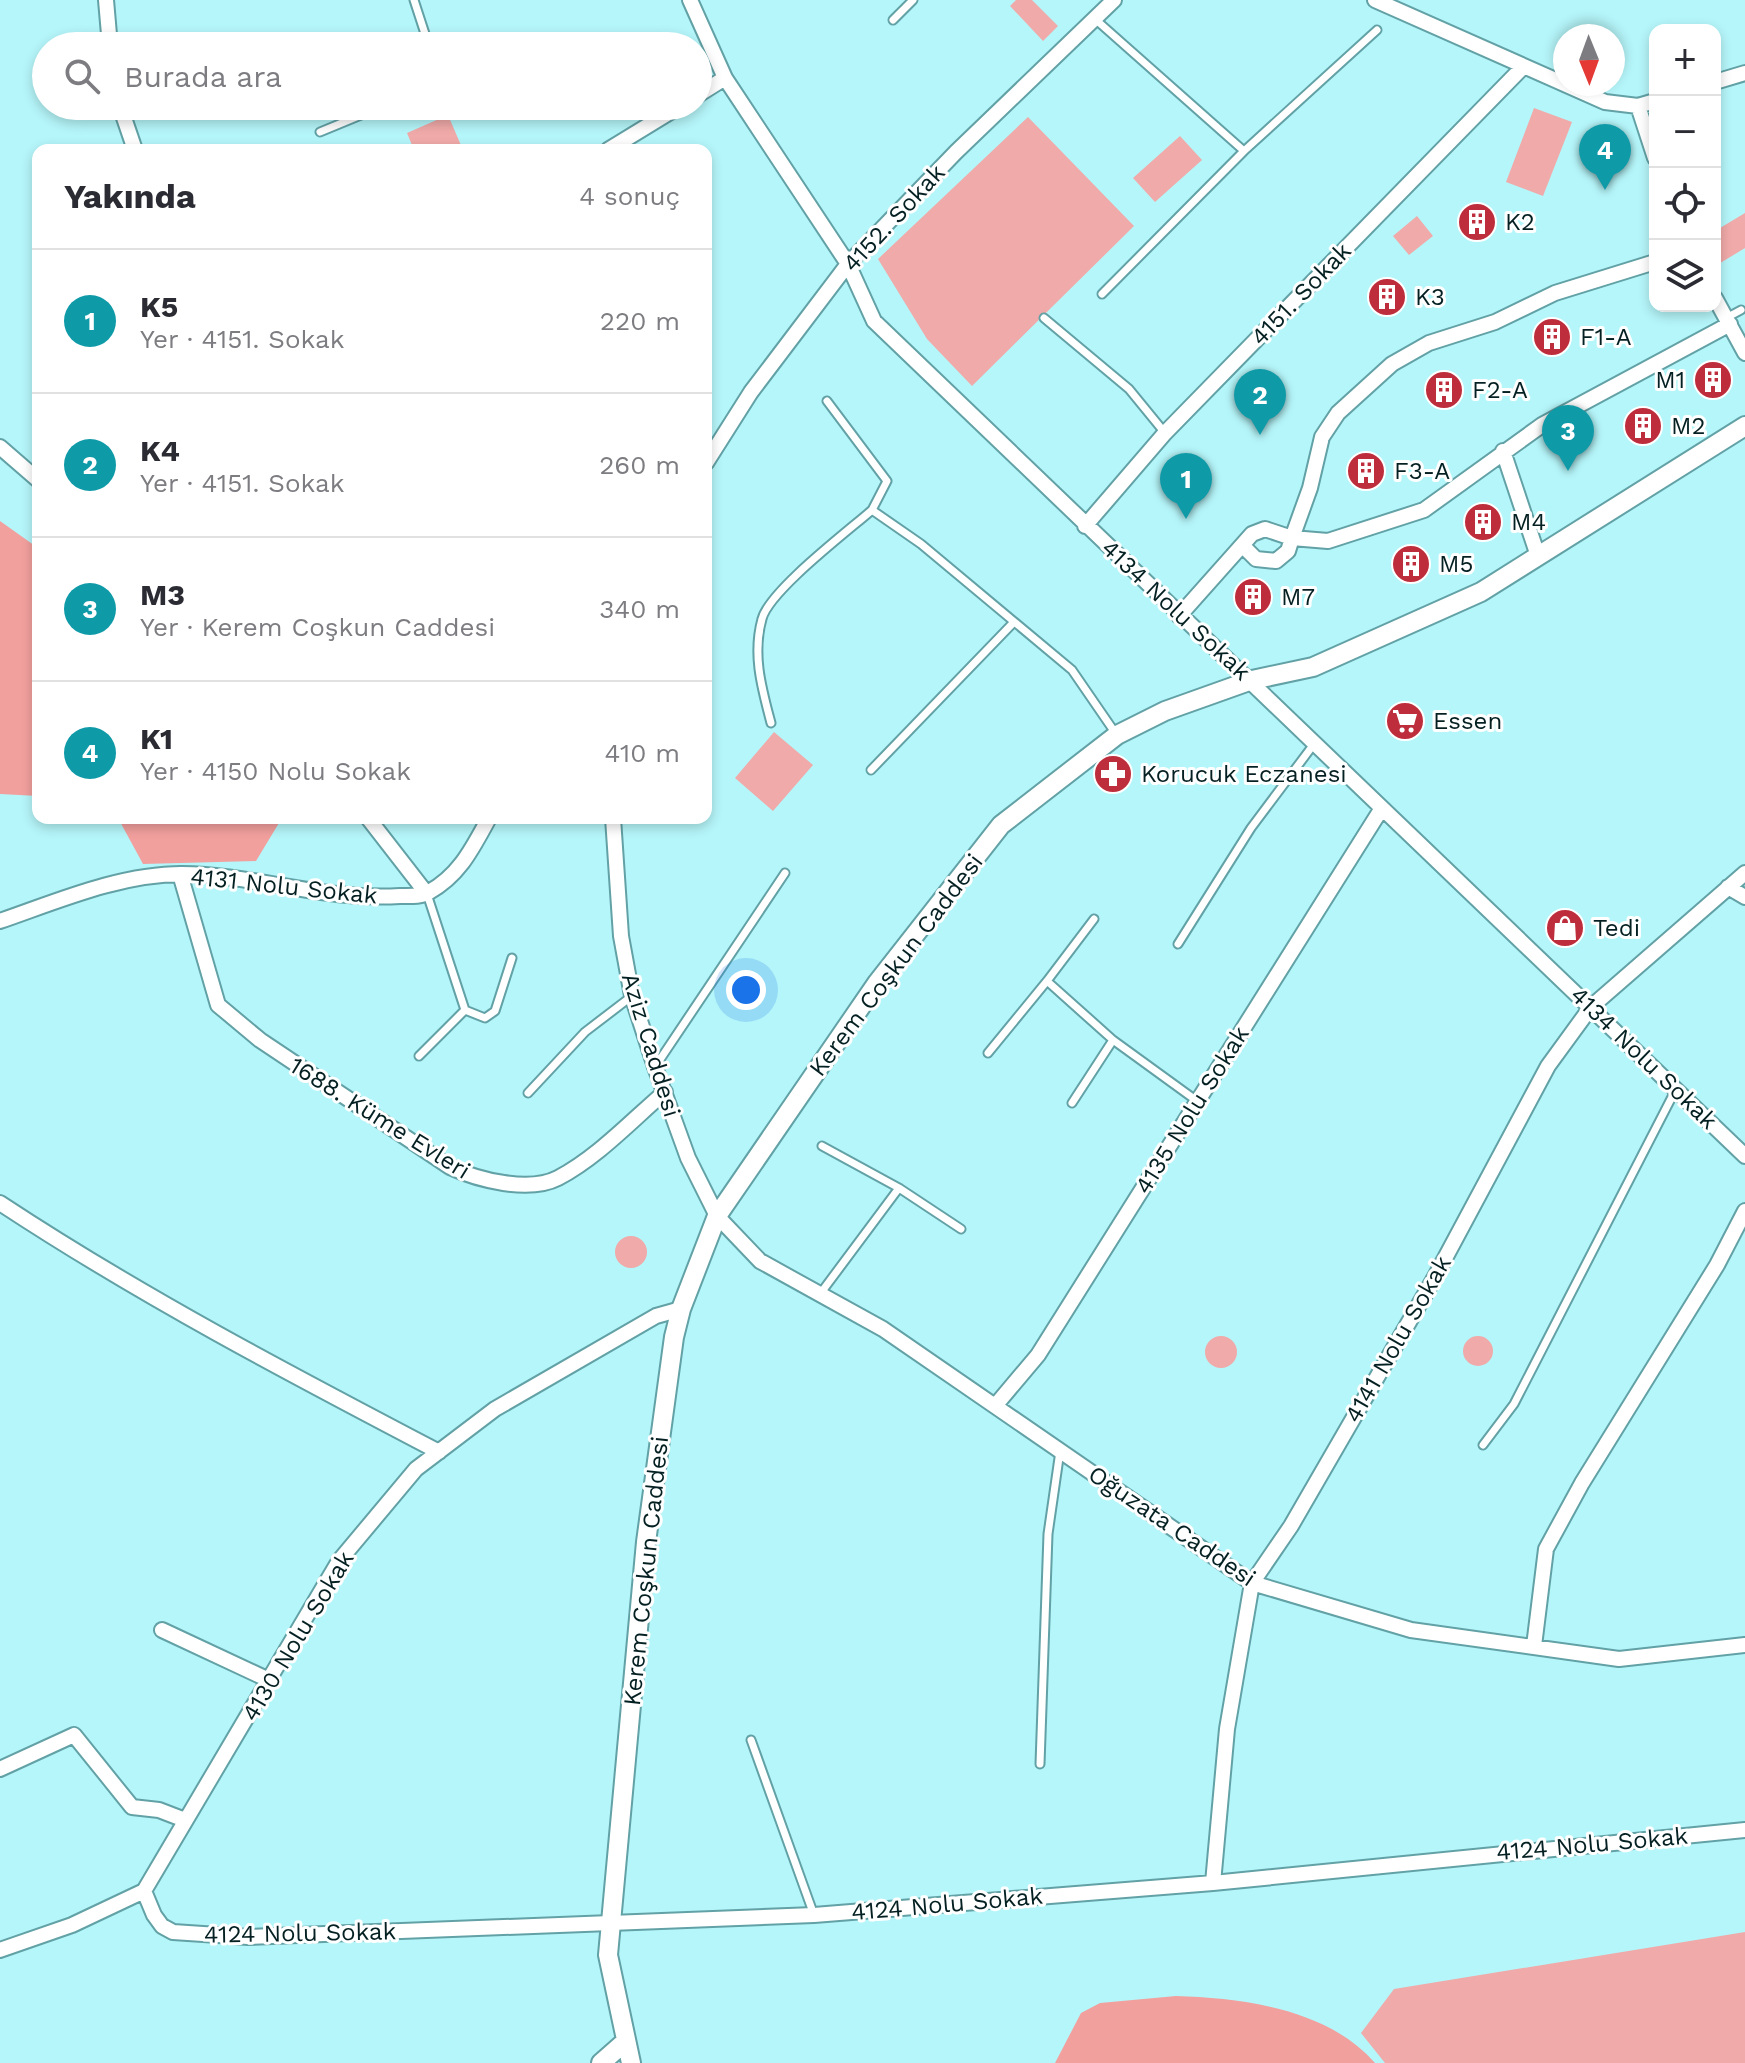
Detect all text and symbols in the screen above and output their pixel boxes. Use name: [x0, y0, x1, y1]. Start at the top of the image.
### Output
north arrow: [1553, 24, 1625, 96]
map controls: [1649, 24, 1721, 312]
button: +: [1649, 24, 1721, 96]
search box: [32, 32, 712, 120]
icon: search: [60, 54, 104, 98]
text: Burada ara: [124, 59, 282, 94]
button: −: [1649, 96, 1721, 168]
pin: 4: [1579, 124, 1631, 190]
street label: 4152. Sokak: [837, 158, 951, 277]
button: locate: [1649, 168, 1721, 240]
text: Yakında: [64, 176, 196, 216]
text: 4 sonuç: [579, 181, 680, 211]
building icon: K2: [1456, 201, 1498, 243]
place label: K2: [1505, 208, 1535, 236]
street label: 4151. Sokak: [1245, 237, 1357, 351]
button: layers: [1649, 240, 1721, 312]
building icon: K3: [1366, 276, 1408, 318]
place label: K3: [1415, 283, 1445, 311]
text: K5: [140, 289, 178, 324]
text: 1: [84, 306, 96, 336]
text: 220 m: [600, 306, 680, 336]
building icon: F1-A: [1531, 316, 1573, 358]
place label: F1-A: [1580, 323, 1632, 351]
text: Yer · 4151. Sokak: [140, 324, 345, 354]
building icon: M1: [1692, 359, 1734, 401]
place label: M1: [1655, 366, 1685, 394]
pin: 2: [1234, 369, 1286, 435]
building icon: F2-A: [1423, 369, 1465, 411]
place label: F2-A: [1472, 376, 1528, 404]
pin: 3: [1542, 405, 1594, 471]
building icon: M2: [1622, 405, 1664, 447]
place label: M2: [1671, 412, 1706, 440]
text: K4: [140, 433, 180, 468]
text: 2: [82, 450, 98, 480]
text: 260 m: [599, 450, 680, 480]
building icon: F3-A: [1345, 450, 1387, 492]
pin: 1: [1160, 453, 1212, 519]
place label: F3-A: [1394, 457, 1450, 485]
text: Yer · 4151. Sokak: [140, 468, 345, 498]
building icon: M4: [1462, 501, 1504, 543]
place label: M4: [1511, 508, 1546, 536]
street label: 4134 Nolu Sokak: [1096, 534, 1256, 686]
building icon: M5: [1390, 543, 1432, 585]
place label: M5: [1439, 550, 1473, 578]
building icon: M7: [1232, 576, 1274, 618]
text: M3: [140, 577, 185, 612]
place label: M7: [1281, 583, 1315, 611]
text: 3: [82, 594, 98, 624]
text: 340 m: [599, 594, 680, 624]
text: Yer · Kerem Coşkun Caddesi: [140, 612, 495, 642]
supermarket icon: Essen: [1384, 700, 1426, 742]
place label: Essen: [1433, 707, 1502, 735]
text: K1: [140, 721, 173, 756]
text: 4: [82, 738, 98, 768]
text: 410 m: [605, 738, 680, 768]
pharmacy icon: Korucuk Eczanesi: [1092, 753, 1134, 795]
text: Yer · 4150 Nolu Sokak: [140, 756, 411, 786]
place label: Korucuk Eczanesi: [1141, 760, 1347, 788]
street label: Kerem Coşkun Caddesi: [803, 848, 989, 1082]
street label: 4131 Nolu Sokak: [189, 862, 379, 910]
shop icon: Tedi: [1544, 907, 1586, 949]
place label: Tedi: [1593, 914, 1640, 942]
street label: Aziz Caddesi: [616, 970, 686, 1120]
your location: [726, 970, 766, 1010]
street label: 4134 Nolu Sokak: [1565, 981, 1723, 1135]
street label: 4135 Nolu Sokak: [1129, 1021, 1255, 1199]
street label: 1688. Küme Evleri: [285, 1051, 475, 1185]
street label: 4141 Nolu Sokak: [1339, 1250, 1457, 1427]
street label: Kerem Coşkun Caddesi: [618, 1435, 674, 1707]
street label: Oğuzata Caddesi: [1083, 1460, 1261, 1592]
street label: 4130 Nolu Sokak: [236, 1546, 360, 1726]
street label: 4124 Nolu Sokak: [1495, 1822, 1689, 1866]
street label: 4124 Nolu Sokak: [850, 1882, 1044, 1926]
street label: 4124 Nolu Sokak: [204, 1917, 397, 1949]

